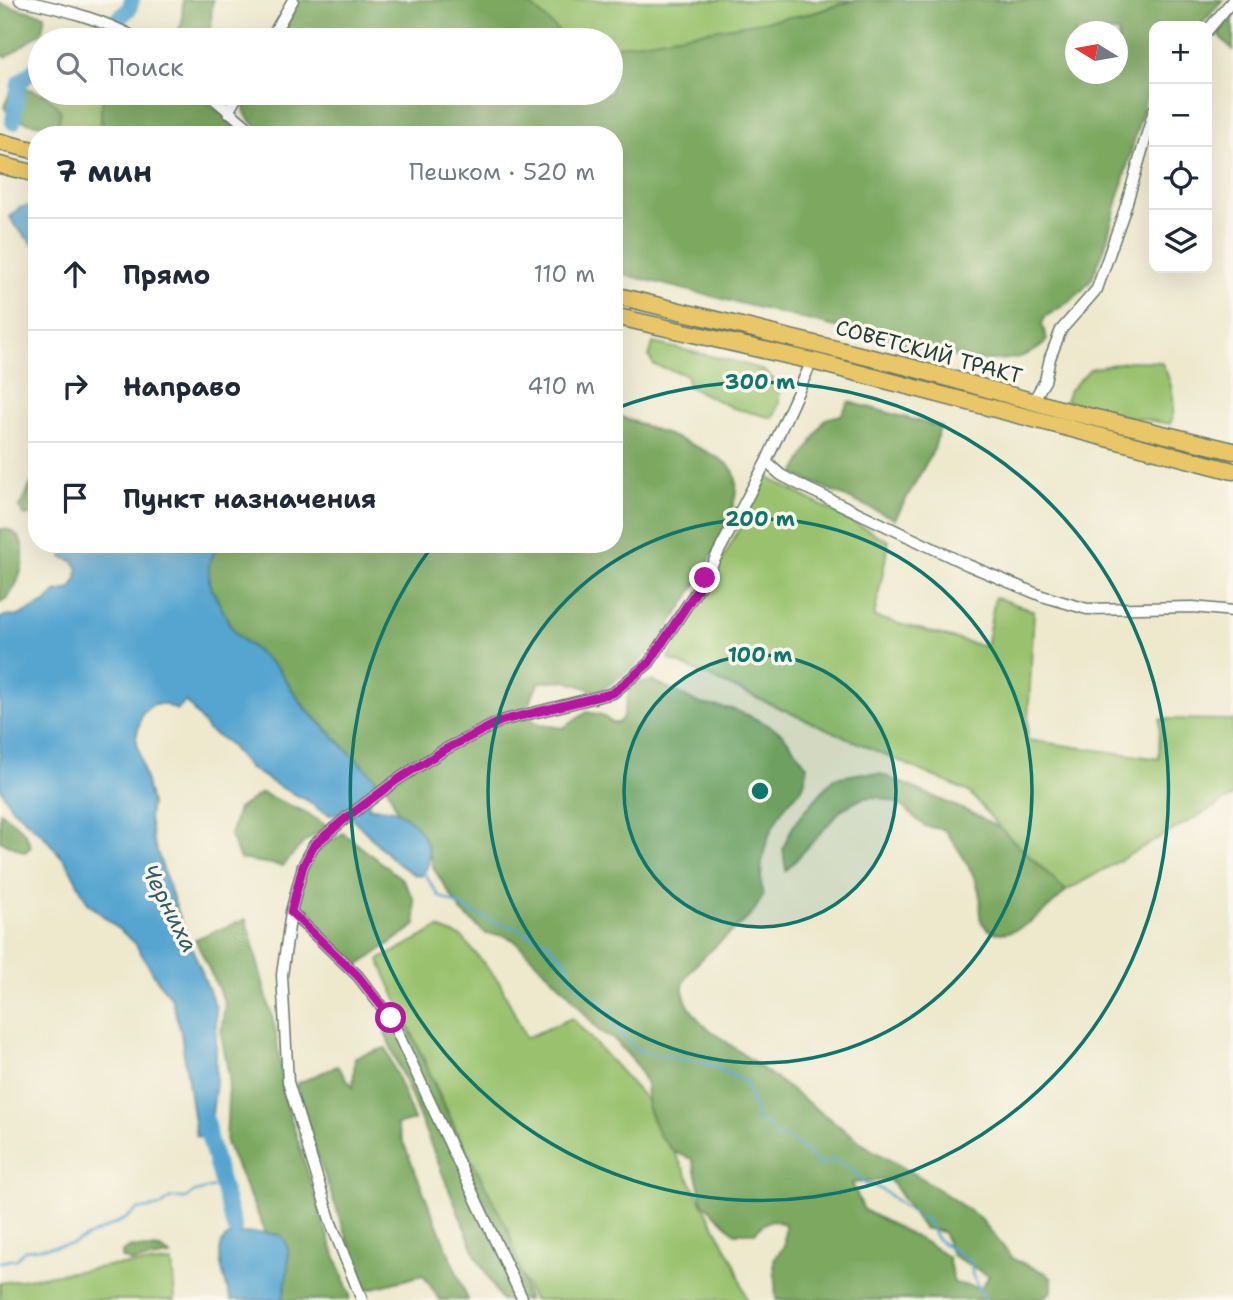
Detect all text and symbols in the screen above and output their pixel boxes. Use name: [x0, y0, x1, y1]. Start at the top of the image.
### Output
north arrow: [1065, 21, 1128, 84]
map controls: [1149, 21, 1212, 273]
button: +: [1149, 21, 1212, 84]
search box: [28, 28, 623, 105]
icon: search: [52, 48, 90, 86]
text: Поиск: [108, 49, 184, 84]
button: −: [1149, 84, 1212, 147]
button: locate: [1149, 147, 1212, 210]
text: 7 мин: [56, 151, 152, 192]
text: Пешком · 520 m: [409, 157, 595, 187]
button: layers: [1149, 210, 1212, 273]
icon: ahead: [56, 255, 94, 293]
text: Прямо: [123, 257, 211, 292]
text: 110 m: [533, 259, 595, 289]
street label: СОВЕТСКИЙ ТРАКТ: [832, 314, 1026, 390]
icon: right: [56, 367, 94, 405]
text: 300 m: [725, 368, 795, 396]
text: Направо: [123, 369, 241, 404]
text: 410 m: [527, 371, 595, 401]
icon: arrive: [56, 479, 94, 517]
text: Пункт назначения: [123, 481, 376, 516]
text: 200 m: [725, 505, 795, 533]
route end: [689, 562, 720, 593]
text: 100 m: [728, 641, 792, 669]
centre of rings: [748, 779, 772, 803]
water label: Черниха: [135, 859, 205, 957]
route start: [375, 1002, 406, 1033]

